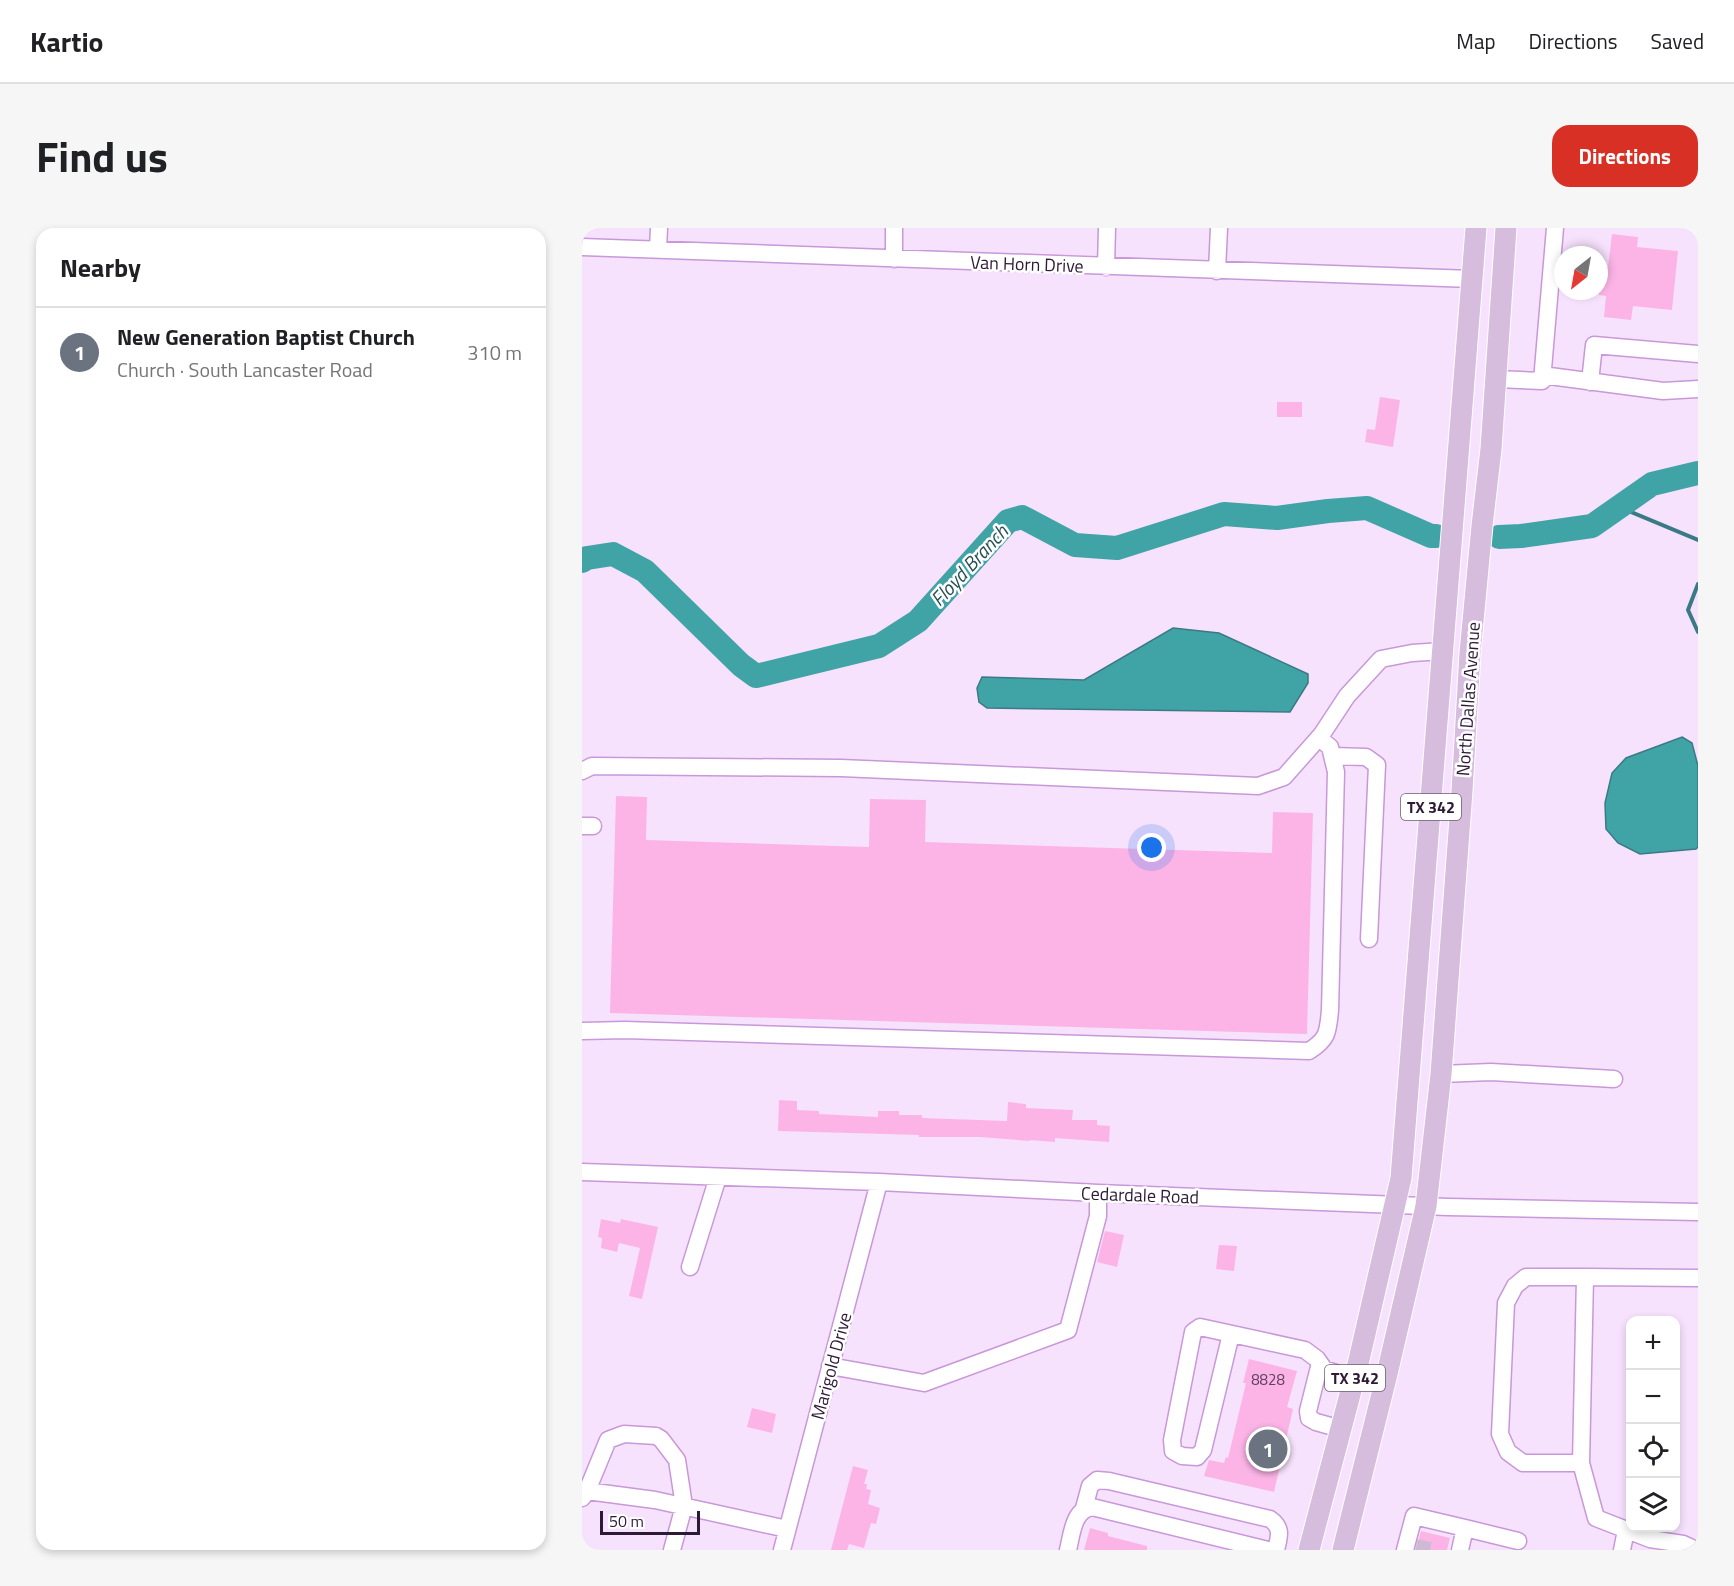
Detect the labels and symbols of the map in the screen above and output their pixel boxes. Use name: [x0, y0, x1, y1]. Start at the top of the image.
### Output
north arrow: [1554, 246, 1608, 300]
street label: Van Horn Drive: [970, 249, 1084, 279]
water label: Floyd Branch: [923, 516, 1016, 613]
street label: North Dallas Avenue: [1449, 621, 1487, 777]
road number: TX 342: [1401, 794, 1461, 820]
your location: [1137, 833, 1166, 862]
street label: Cedardale Road: [1081, 1179, 1199, 1211]
street label: Marigold Drive: [804, 1309, 858, 1423]
road number: TX 342: [1325, 1365, 1385, 1391]
house number: 8828: [1251, 1368, 1285, 1391]
pin: 1: [1248, 1426, 1288, 1472]
scale bar: [600, 1508, 700, 1536]

